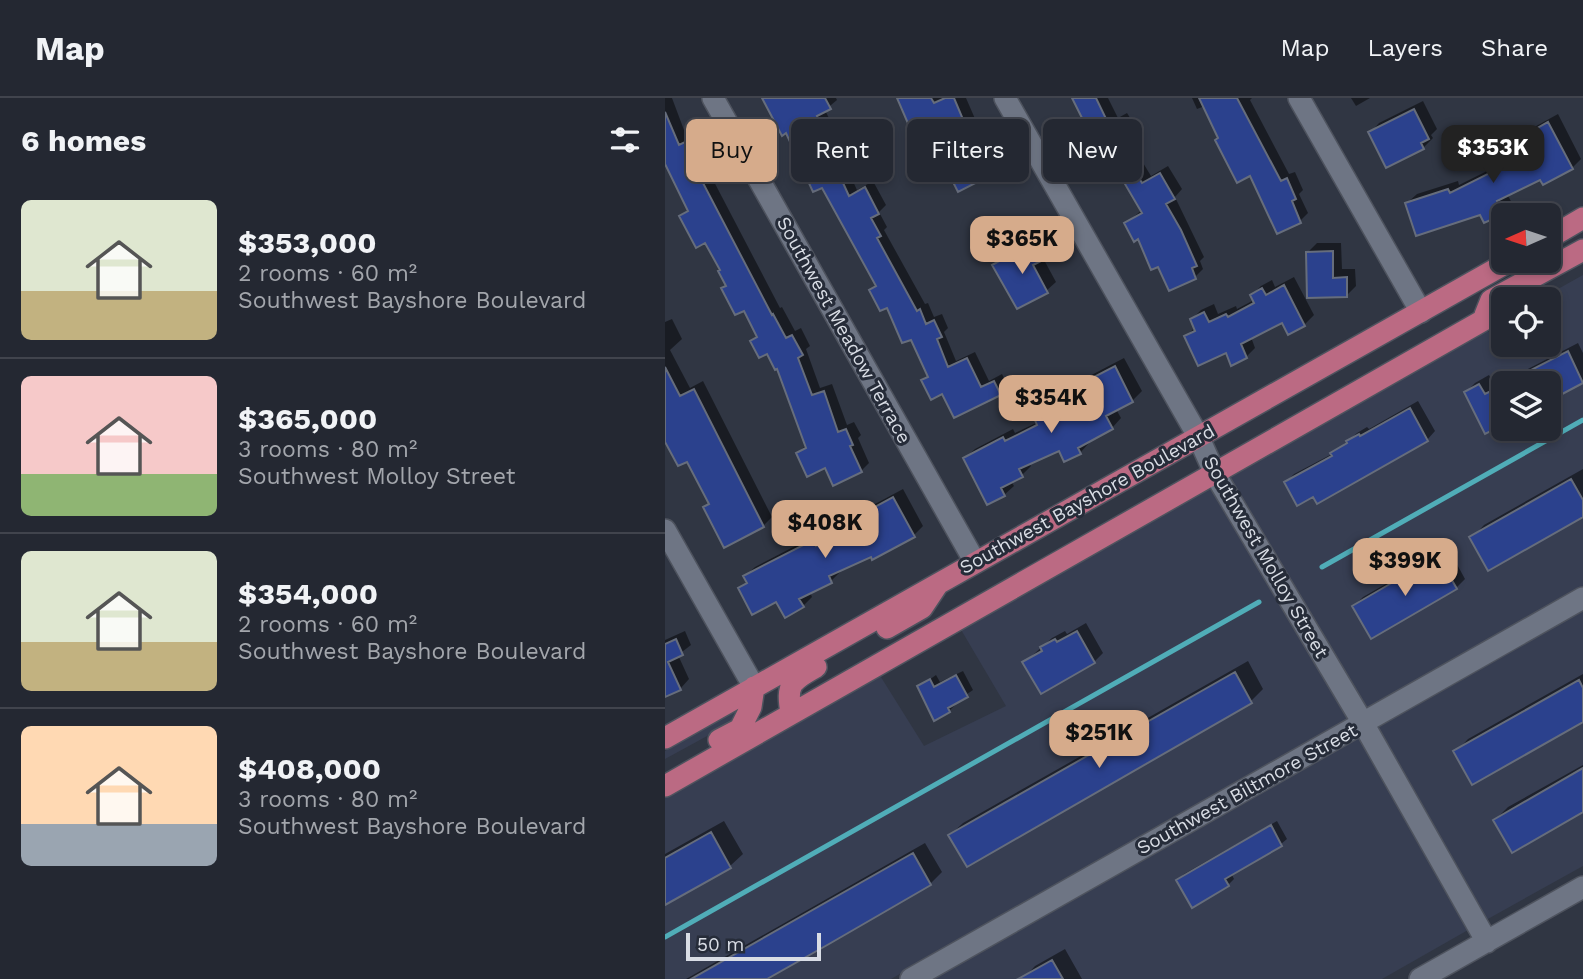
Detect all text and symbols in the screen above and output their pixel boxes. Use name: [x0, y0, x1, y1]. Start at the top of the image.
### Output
text: Map: [35, 29, 105, 68]
text: Map: [1281, 34, 1329, 62]
text: Layers: [1367, 34, 1443, 62]
text: Share: [1481, 34, 1548, 62]
chip: Buy: [686, 119, 777, 182]
chip: Rent: [791, 119, 893, 182]
chip: Filters: [907, 119, 1029, 182]
chip: New: [1043, 119, 1142, 182]
icon: filters: [606, 121, 644, 159]
text: 6 homes: [21, 123, 146, 158]
pin: $353K: [1444, 126, 1542, 185]
text: $353K: [1457, 134, 1529, 161]
north arrow: [1491, 203, 1561, 273]
map controls: [1491, 203, 1561, 441]
street label: Southwest Meadow Terrace: [772, 212, 916, 448]
pin: $365K: [973, 216, 1071, 276]
text: $353,000: [238, 225, 377, 260]
text: $365K: [986, 225, 1058, 252]
icon: home: [77, 228, 161, 312]
text: 2 rooms · 60 m²: [238, 260, 417, 287]
text: Southwest Bayshore Boulevard: [238, 287, 587, 314]
button: locate: [1491, 287, 1561, 357]
button: layers: [1491, 371, 1561, 441]
pin: $354K: [1002, 376, 1100, 435]
text: $354K: [1015, 384, 1087, 411]
text: $365,000: [238, 401, 377, 436]
icon: home: [77, 404, 161, 488]
street label: Southwest Bayshore Boulevard: [956, 419, 1218, 579]
text: 3 rooms · 80 m²: [238, 436, 417, 463]
street label: Southwest Molloy Street: [1199, 452, 1333, 662]
text: Southwest Molloy Street: [238, 463, 515, 490]
pin: $408K: [776, 500, 874, 560]
text: $408K: [788, 509, 862, 536]
pin: $399K: [1356, 538, 1454, 598]
text: $399K: [1369, 547, 1441, 574]
text: $354,000: [238, 576, 378, 611]
icon: home: [77, 579, 161, 663]
text: 2 rooms · 60 m²: [238, 611, 417, 638]
text: Southwest Bayshore Boulevard: [238, 638, 587, 665]
pin: $251K: [1050, 710, 1148, 770]
text: $251K: [1065, 719, 1133, 746]
street label: Southwest Biltmore Street: [1133, 719, 1361, 859]
text: $408,000: [238, 751, 381, 786]
icon: home: [77, 754, 161, 838]
text: 3 rooms · 80 m²: [238, 786, 417, 813]
text: Southwest Bayshore Boulevard: [238, 813, 587, 840]
scale bar: [686, 930, 821, 962]
text: 50 m: [697, 933, 744, 956]

